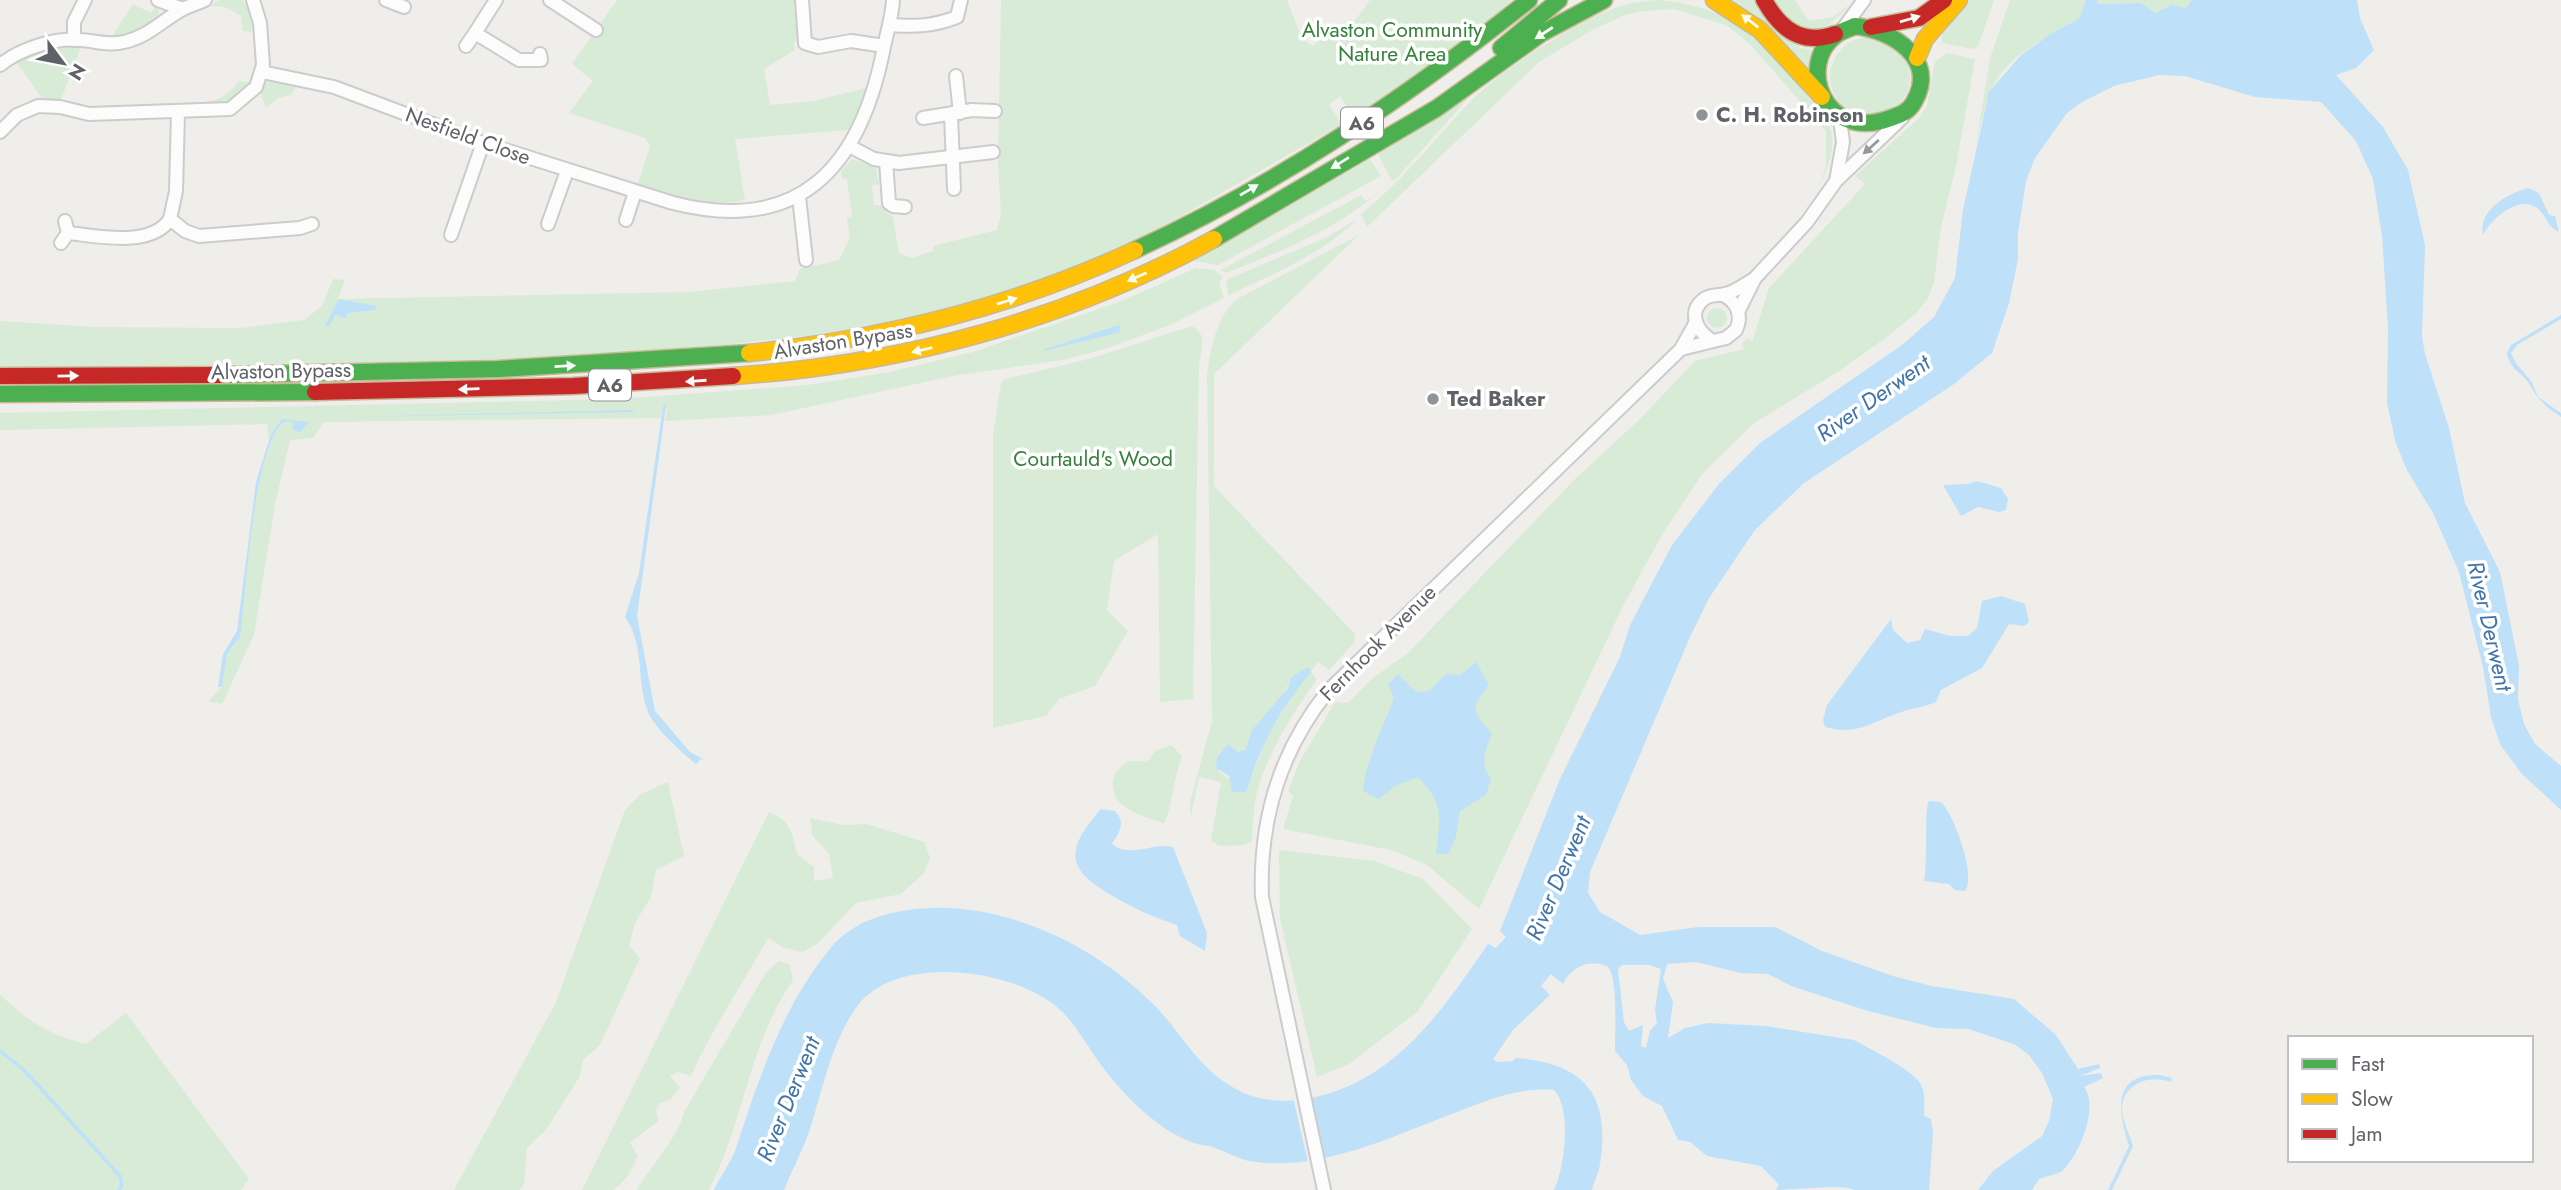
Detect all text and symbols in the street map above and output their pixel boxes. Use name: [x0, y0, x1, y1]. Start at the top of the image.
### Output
one-way arrow: [1742, 14, 1760, 29]
one-way arrow: [1900, 14, 1921, 24]
park label: Alvaston Community Nature Area: [1302, 15, 1483, 69]
one-way arrow: [1535, 27, 1554, 40]
north arrow: [28, 28, 98, 98]
text: N: [62, 58, 92, 85]
street label: Nesfield Close: [401, 100, 535, 173]
place label: C. H. Robinson: [1716, 100, 1864, 130]
marker: C. H. Robinson: [1694, 107, 1710, 123]
road number: A6: [1341, 108, 1383, 139]
one-way arrow: [1863, 138, 1880, 154]
one-way arrow: [1330, 157, 1349, 170]
one-way arrow: [1239, 184, 1258, 197]
one-way arrow: [1126, 272, 1147, 283]
one-way arrow: [997, 295, 1018, 305]
street label: Alvaston Bypass: [771, 315, 915, 367]
one-way arrow: [911, 345, 933, 356]
water label: River Derwent: [1809, 345, 1938, 450]
street label: Alvaston Bypass: [211, 355, 351, 387]
one-way arrow: [554, 361, 576, 372]
one-way arrow: [57, 370, 79, 382]
road number: A6: [589, 370, 631, 400]
one-way arrow: [685, 375, 707, 386]
one-way arrow: [458, 383, 480, 394]
place label: Ted Baker: [1447, 384, 1546, 414]
marker: Ted Baker: [1425, 391, 1441, 407]
park label: Courtauld's Wood: [1013, 444, 1173, 474]
water label: River Derwent: [2459, 558, 2522, 696]
street label: Fernhook Avenue: [1313, 578, 1443, 708]
water label: River Derwent: [1517, 809, 1600, 946]
water label: River Derwent: [747, 1030, 829, 1167]
legend: [2288, 1036, 2533, 1162]
text: Fast: [2351, 1049, 2384, 1079]
text: Slow: [2351, 1084, 2393, 1114]
text: Jam: [2348, 1119, 2383, 1149]

